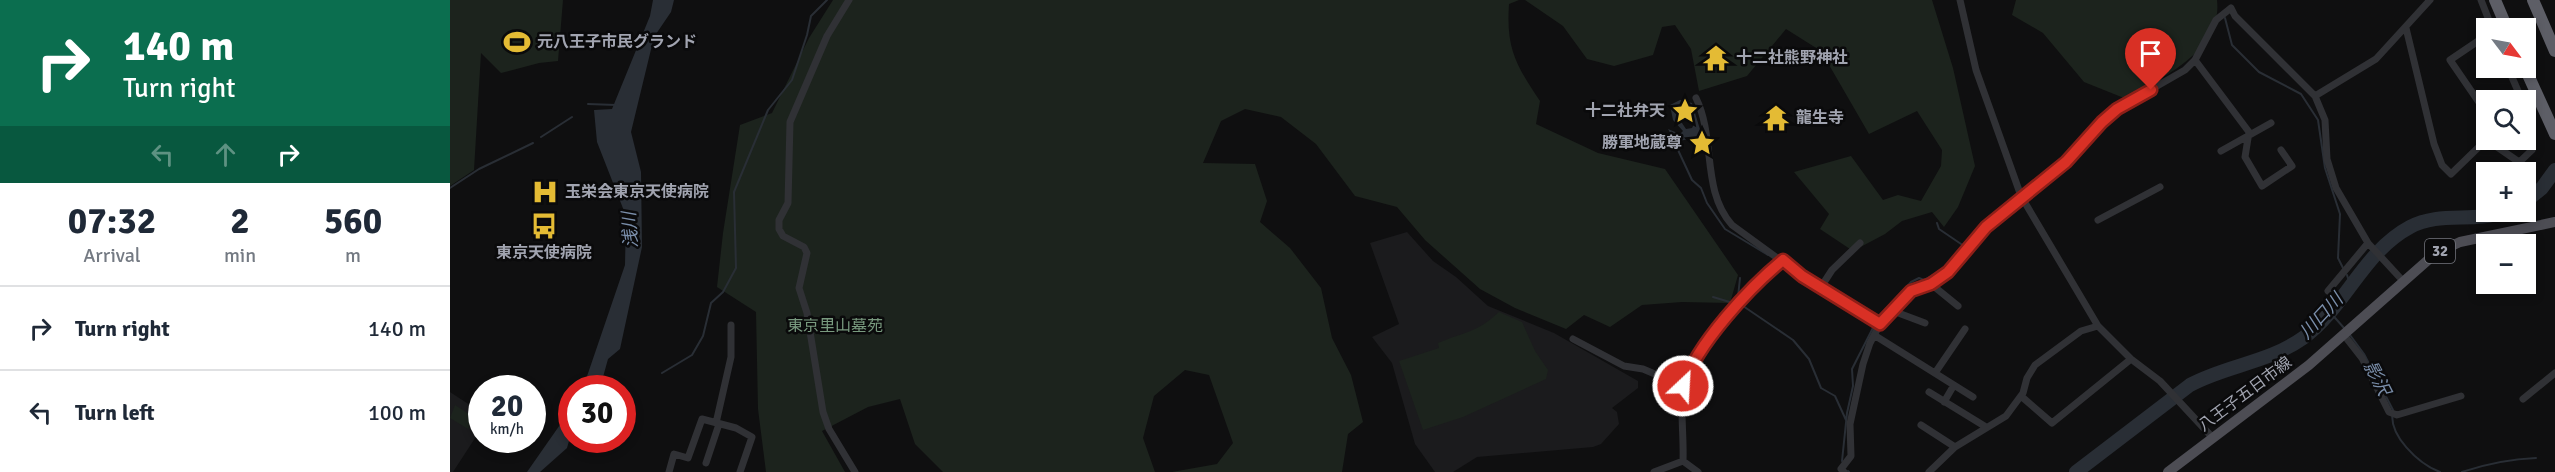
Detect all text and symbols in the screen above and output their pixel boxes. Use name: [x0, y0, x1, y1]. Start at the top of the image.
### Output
north arrow: [2476, 18, 2536, 78]
map controls: [2476, 18, 2536, 294]
text: 140 m: [123, 21, 234, 72]
icon: right: [24, 24, 102, 102]
sports icon: 元八王子市民グランド: [502, 27, 532, 57]
pin: [2125, 28, 2176, 90]
place label: 元八王子市民グランド: [537, 32, 697, 52]
icon: arrive: [2134, 37, 2167, 70]
temple icon: 十二社熊野神社: [1701, 43, 1731, 73]
place label: 十二社熊野神社: [1736, 48, 1848, 68]
text: Turn right: [123, 72, 236, 105]
button: search: [2476, 90, 2536, 150]
place icon: 十二社弁天: [1670, 96, 1700, 126]
place label: 十二社弁天: [1585, 101, 1665, 121]
temple icon: 龍生寺: [1761, 103, 1791, 133]
place label: 龍生寺: [1796, 108, 1844, 128]
place icon: 勝軍地蔵尊: [1687, 128, 1717, 158]
place label: 勝軍地蔵尊: [1602, 133, 1682, 153]
icon: left: [146, 138, 179, 171]
icon: ahead: [209, 138, 242, 171]
icon: right: [272, 138, 305, 171]
button: +: [2476, 162, 2536, 222]
hospital icon: 玉栄会東京天使病院: [530, 177, 560, 207]
place label: 玉栄会東京天使病院: [565, 182, 709, 202]
text: 07:32: [68, 199, 156, 244]
text: 2: [230, 199, 250, 244]
text: 560: [324, 199, 382, 244]
water label: 浅川: [618, 209, 642, 249]
bus stop icon: 東京天使病院: [529, 211, 559, 241]
button: −: [2476, 234, 2536, 294]
road number: 32: [2425, 239, 2455, 263]
text: Arrival: [83, 243, 141, 268]
text: min: [224, 243, 256, 268]
text: m: [345, 243, 361, 268]
place label: 東京天使病院: [496, 243, 592, 263]
water label: 川口川: [2295, 287, 2349, 343]
icon: right: [24, 312, 57, 345]
text: Turn right: [75, 315, 170, 342]
text: 140 m: [368, 315, 426, 342]
park label: 東京里山墓苑: [787, 316, 883, 336]
street label: 八王子五日市線: [2194, 352, 2296, 436]
position arrow: [1651, 354, 1715, 418]
water label: 影沢: [2359, 357, 2396, 401]
speed limit sign: 30: [558, 375, 636, 453]
text: 20: [491, 388, 523, 425]
icon: left: [24, 396, 57, 429]
text: Turn left: [75, 399, 155, 426]
text: 100 m: [368, 399, 426, 426]
text: km/h: [490, 420, 524, 438]

